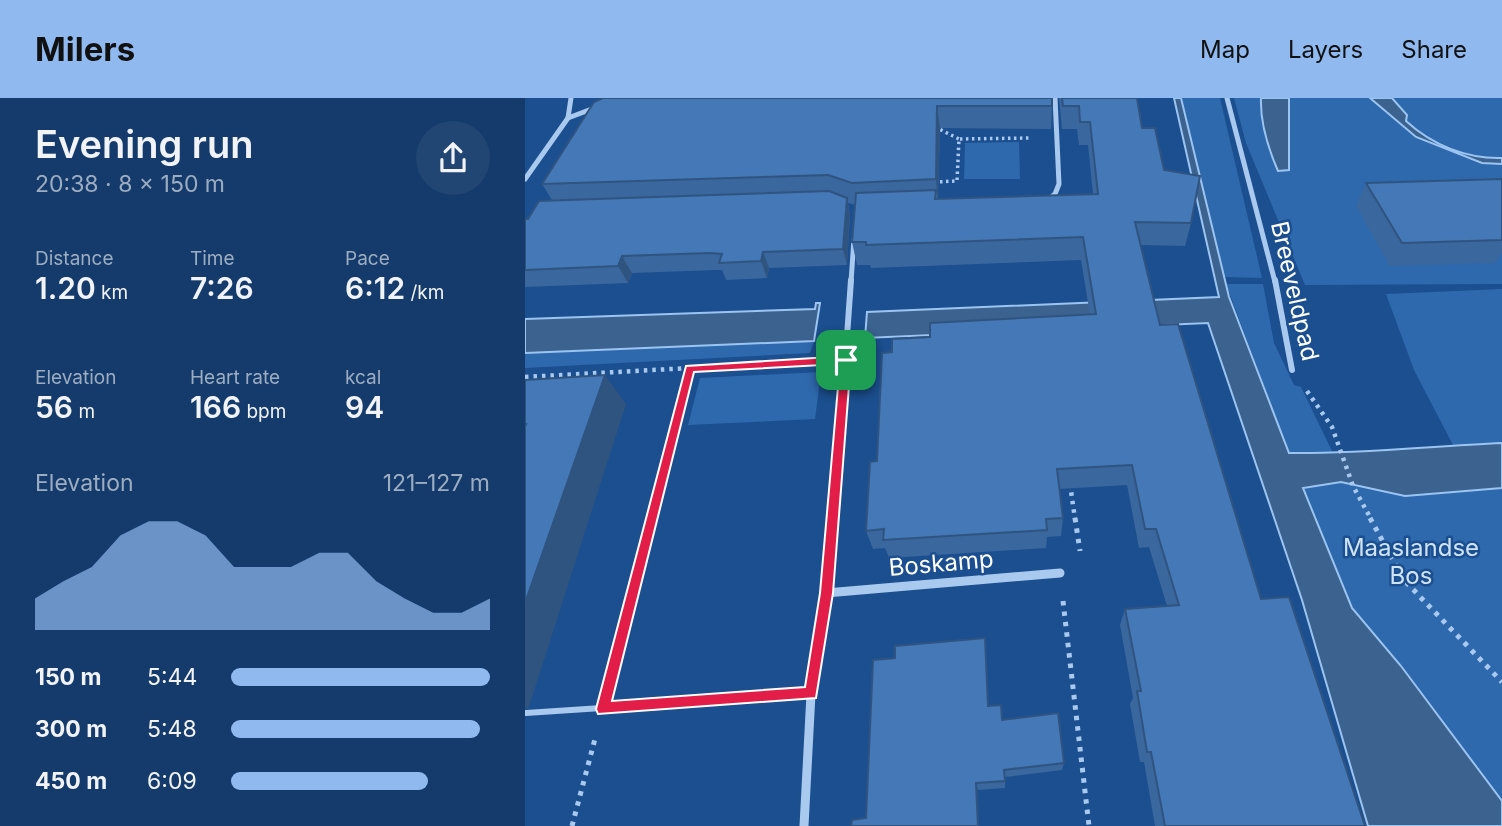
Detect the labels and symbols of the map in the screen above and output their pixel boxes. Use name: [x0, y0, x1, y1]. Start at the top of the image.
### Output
street label: Breeveldpad: [1265, 218, 1325, 364]
pin: [816, 330, 876, 390]
park label: Maaslandse Bos: [1343, 533, 1479, 590]
street label: Boskamp: [887, 544, 995, 582]

